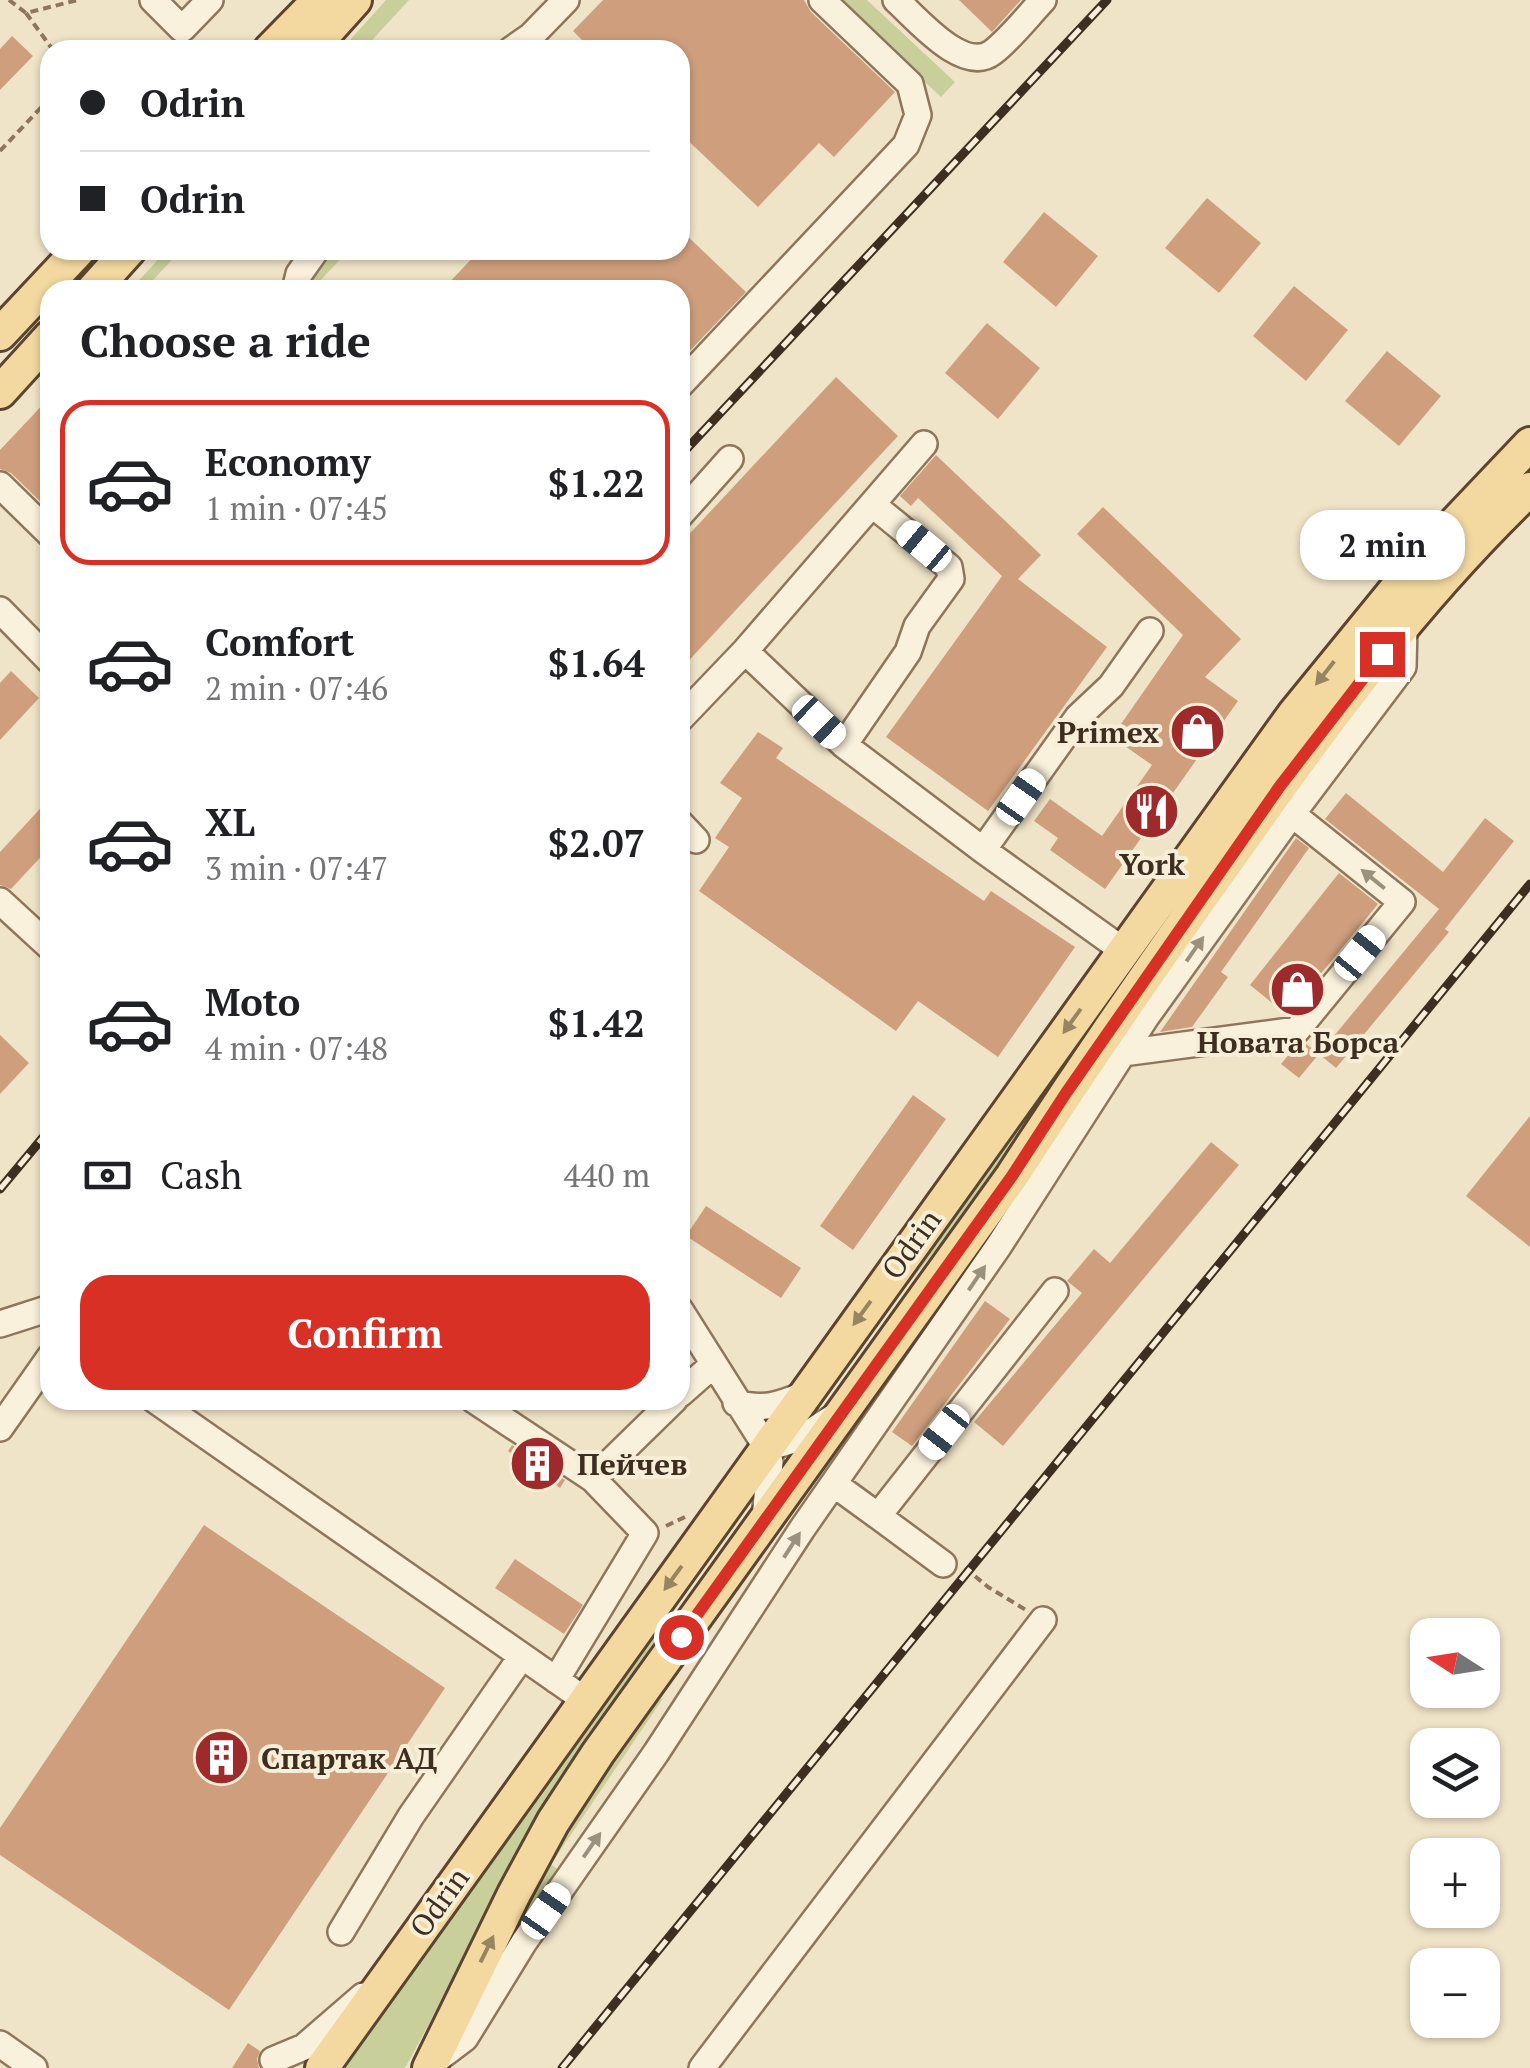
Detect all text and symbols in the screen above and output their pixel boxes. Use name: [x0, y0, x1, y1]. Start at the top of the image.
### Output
text: Odrin: [140, 78, 245, 128]
text: Odrin: [140, 174, 245, 224]
text: Choose a ride: [80, 310, 371, 370]
text: Economy: [205, 437, 371, 487]
icon: car: [85, 438, 175, 528]
text: $1.22: [548, 458, 645, 508]
text: 1 min · 07:45: [205, 487, 388, 529]
callout: 2 min: [1300, 509, 1464, 579]
car: [891, 515, 957, 577]
text: 2 min: [1339, 524, 1426, 566]
text: Comfort: [205, 617, 354, 667]
icon: car: [85, 618, 175, 708]
route end: [1360, 632, 1405, 677]
text: $1.64: [548, 638, 645, 688]
one-way arrow: [1315, 660, 1336, 686]
text: 2 min · 07:46: [205, 667, 388, 709]
car: [787, 690, 851, 754]
shop icon: Primex: [1168, 702, 1228, 762]
place label: Primex: [1057, 712, 1159, 752]
car: [992, 764, 1050, 830]
restaurant icon: York: [1122, 781, 1182, 841]
text: XL: [205, 797, 255, 847]
icon: car: [85, 798, 175, 888]
text: $2.07: [548, 818, 645, 868]
place label: York: [1119, 844, 1186, 884]
text: 3 min · 07:47: [205, 847, 388, 889]
one-way arrow: [1360, 869, 1386, 890]
car: [1329, 920, 1391, 986]
one-way arrow: [1185, 935, 1204, 962]
shop icon: Новата Борса: [1268, 960, 1328, 1020]
text: Moto: [205, 977, 300, 1027]
icon: car: [85, 978, 175, 1068]
text: $1.42: [548, 998, 645, 1048]
one-way arrow: [1063, 1008, 1083, 1034]
place label: Новата Борса: [1197, 1022, 1399, 1062]
text: 4 min · 07:48: [205, 1027, 388, 1069]
icon: cash: [80, 1148, 135, 1203]
text: Cash: [160, 1150, 242, 1200]
text: 440 m: [563, 1154, 650, 1196]
street label: Odrin: [872, 1201, 950, 1287]
one-way arrow: [967, 1265, 986, 1292]
button: Confirm: [80, 1275, 650, 1390]
one-way arrow: [853, 1300, 872, 1326]
car: [914, 1399, 974, 1465]
building icon: Пейчев: [508, 1434, 568, 1494]
place label: Пейчев: [577, 1444, 687, 1484]
one-way arrow: [782, 1532, 800, 1559]
one-way arrow: [664, 1564, 683, 1591]
route start: [659, 1615, 704, 1660]
north arrow: [1410, 1618, 1500, 1708]
map controls: [1410, 1618, 1500, 2038]
building icon: Спартак АД: [192, 1728, 252, 1788]
button: layers: [1410, 1728, 1500, 1818]
place label: Спартак АД: [261, 1738, 437, 1778]
one-way arrow: [582, 1831, 601, 1858]
button: +: [1410, 1838, 1500, 1928]
street label: Odrin: [400, 1859, 478, 1945]
car: [517, 1878, 575, 1944]
one-way arrow: [479, 1935, 496, 1964]
button: −: [1410, 1948, 1500, 2038]

